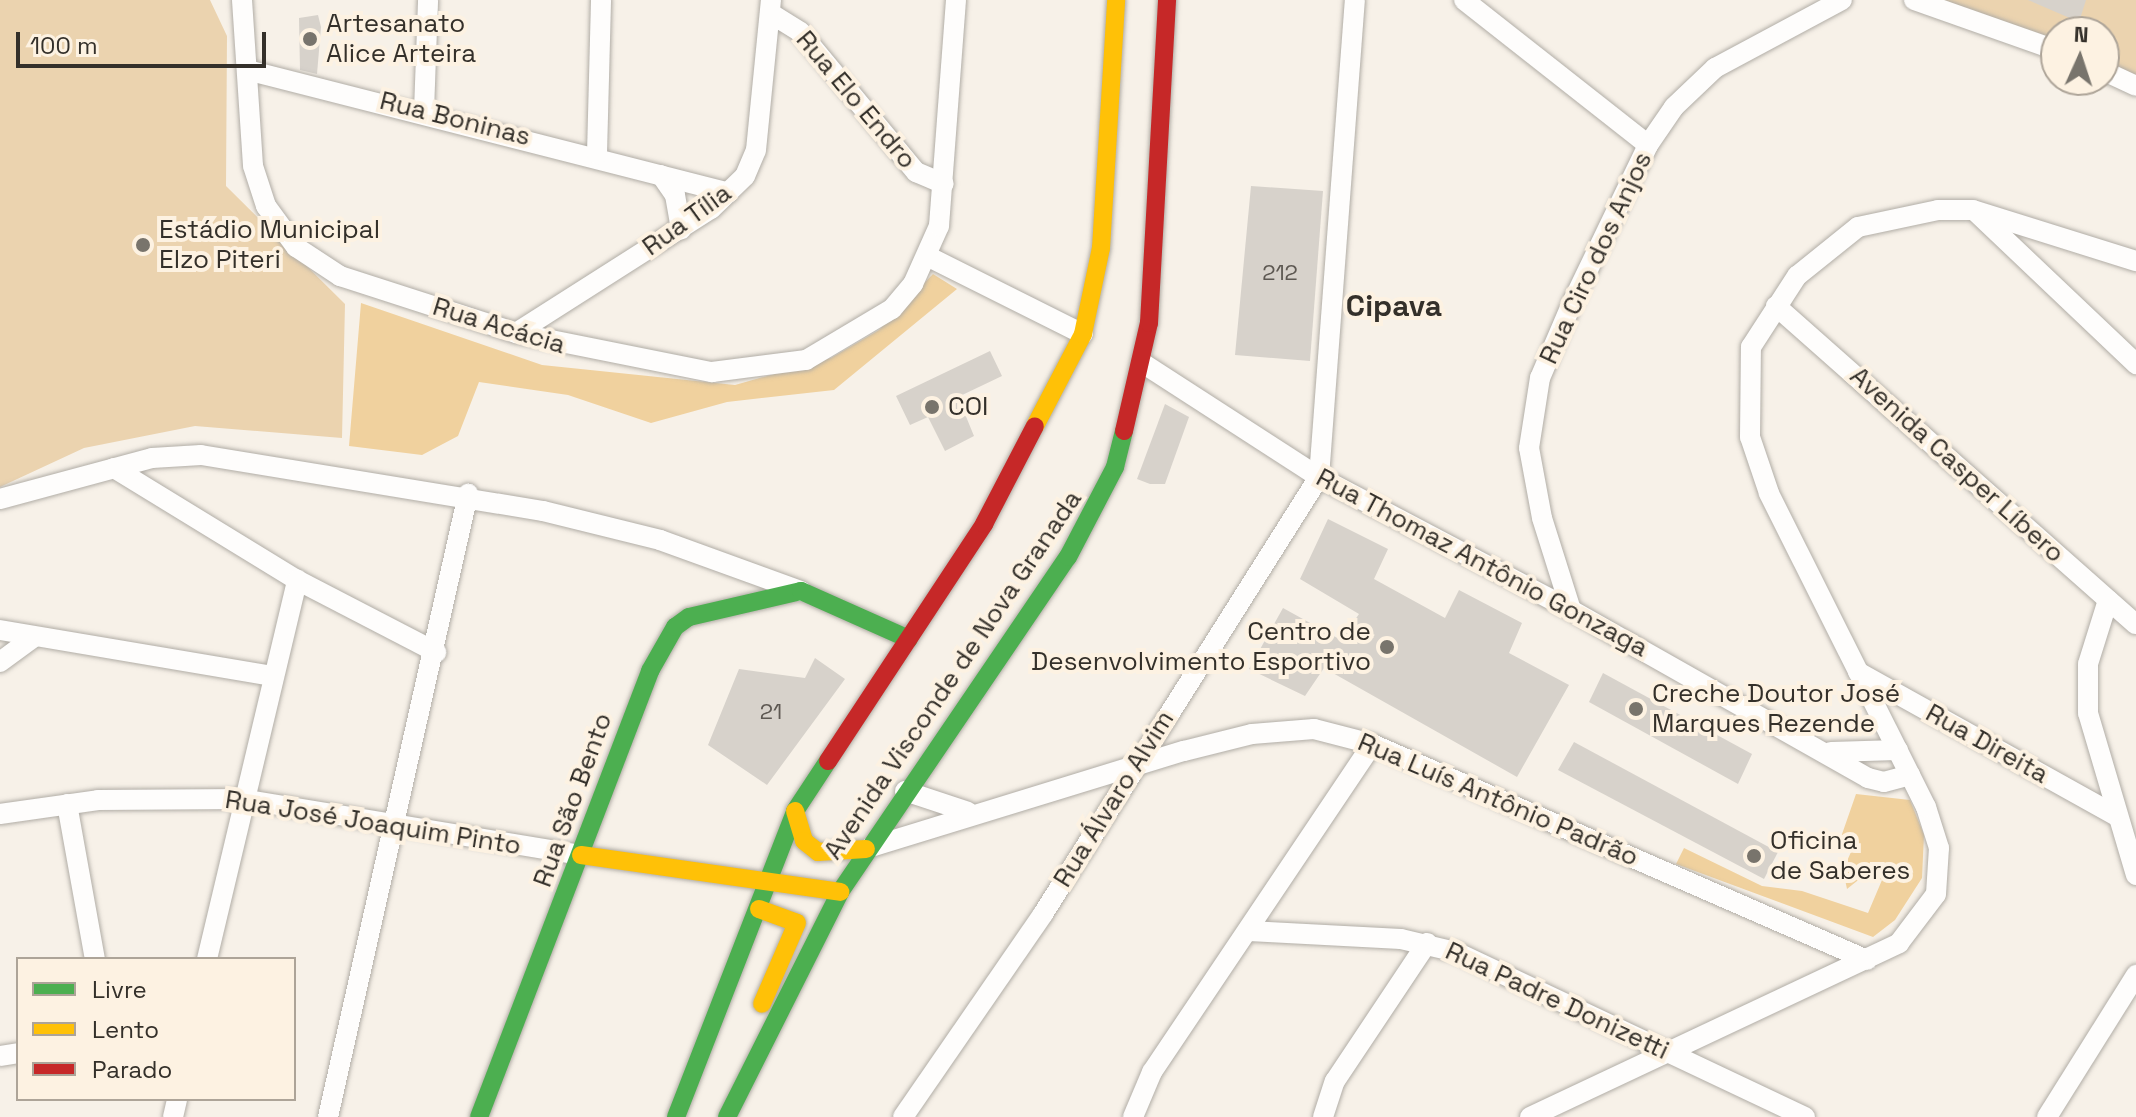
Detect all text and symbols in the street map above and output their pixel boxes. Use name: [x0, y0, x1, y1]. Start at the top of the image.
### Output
place label: Artesanato Alice Arteira: [326, 8, 476, 70]
scale bar: [20, 16, 270, 66]
north arrow: [2040, 16, 2120, 96]
text: N: [2073, 20, 2089, 48]
street label: Rua Elo Endro: [789, 25, 923, 175]
text: 100 m: [30, 30, 98, 61]
marker: Artesanato Alice Arteira: [301, 30, 319, 48]
street label: Rua Boninas: [377, 85, 533, 153]
street label: Rua Ciro dos Anjos: [1533, 147, 1659, 369]
street label: Rua Tília: [636, 177, 738, 263]
place label: Estádio Municipal Elzo Piteri: [159, 214, 380, 276]
marker: Estádio Municipal Elzo Piteri: [134, 236, 152, 254]
house number: 212: [1262, 260, 1298, 286]
district label: Cipava: [1346, 288, 1442, 324]
street label: Rua Acácia: [429, 291, 569, 361]
street label: Avenida Casper Líbero: [1843, 361, 2071, 569]
place label: COI: [948, 391, 988, 423]
marker: COI: [923, 398, 941, 416]
street label: Rua Thomaz Antônio Gonzaga: [1310, 462, 1654, 664]
street label: Avenida Visconde de Nova Granada: [817, 484, 1089, 866]
place label: Centro de Desenvolvimento Esportivo: [1031, 616, 1371, 678]
marker: Centro de Desenvolvimento Esportivo: [1378, 638, 1396, 656]
place label: Creche Doutor José Marques Rezende: [1652, 678, 1900, 740]
street label: Rua Direita: [1920, 698, 2054, 790]
house number: 21: [760, 699, 782, 725]
marker: Creche Doutor José Marques Rezende: [1627, 700, 1645, 718]
street label: Rua Álvaro Alvim: [1047, 705, 1181, 893]
street label: Rua São Bento: [527, 709, 619, 891]
street label: Rua Luís Antônio Padrão: [1353, 727, 1643, 873]
street label: Rua José Joaquim Pinto: [223, 784, 523, 862]
place label: Oficina de Saberes: [1770, 825, 1910, 886]
marker: Oficina de Saberes: [1745, 847, 1763, 865]
street label: Rua Padre Donizetti: [1440, 936, 1674, 1066]
legend: [16, 957, 296, 1101]
text: Livre: [92, 974, 147, 1005]
text: Lento: [92, 1014, 159, 1045]
text: Parado: [92, 1054, 172, 1085]

